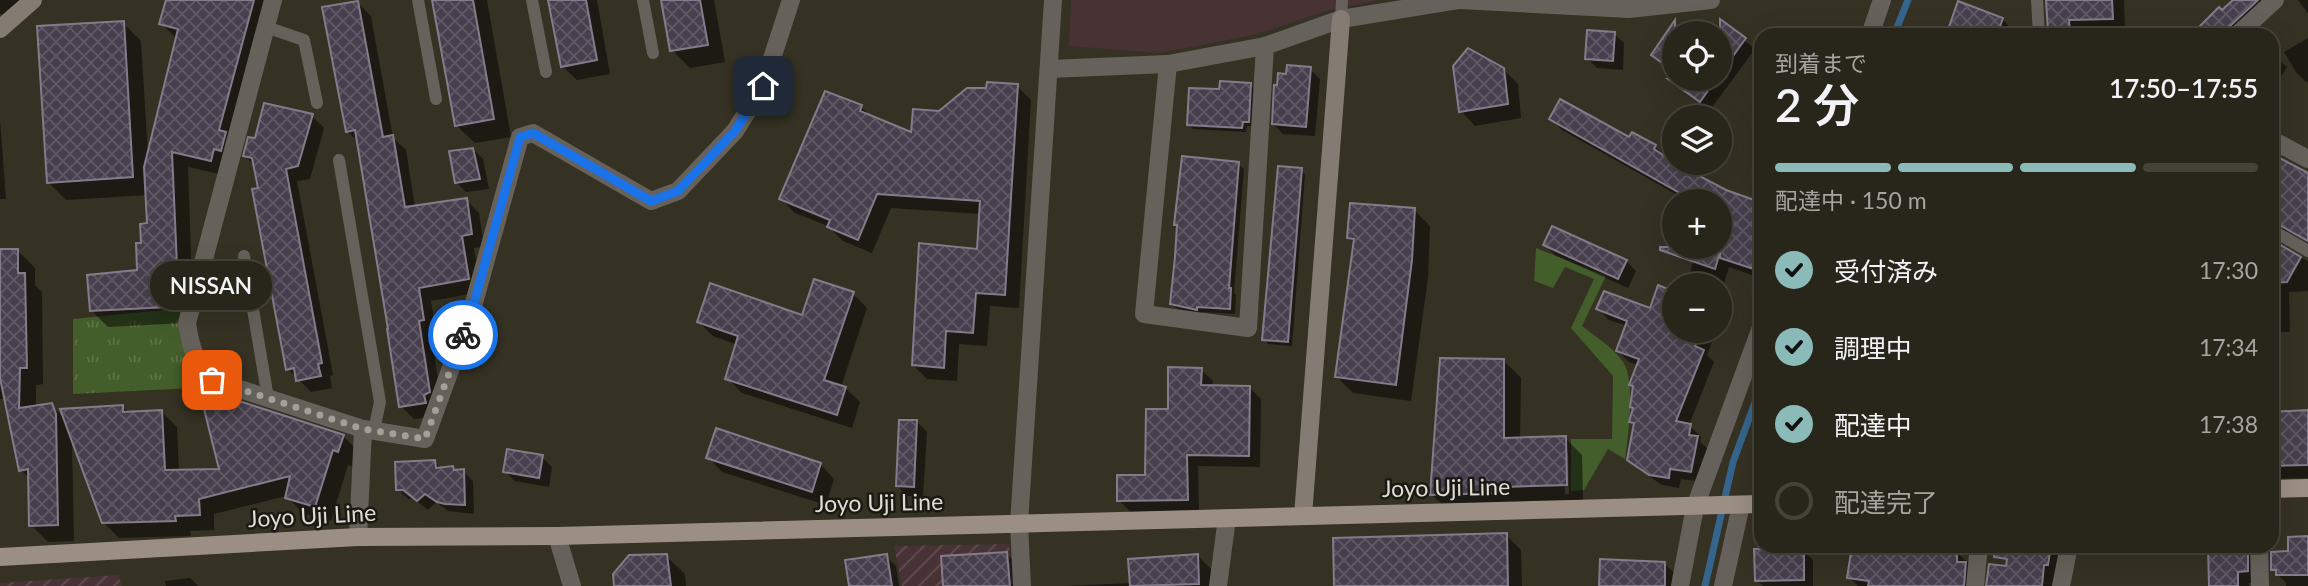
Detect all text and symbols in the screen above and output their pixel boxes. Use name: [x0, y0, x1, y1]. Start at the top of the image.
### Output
map controls: [1662, 21, 1732, 343]
button: locate: [1662, 21, 1732, 91]
text: 到着まで: [1775, 49, 1867, 77]
pin: [733, 56, 793, 116]
icon: home: [744, 67, 782, 105]
text: 17:50–17:55: [2109, 72, 2258, 104]
text: 2 分: [1775, 77, 1859, 132]
button: layers: [1662, 105, 1732, 175]
text: 配達中 · 150 m: [1775, 186, 1927, 214]
button: +: [1662, 189, 1732, 259]
icon: check: [1775, 251, 1813, 289]
text: 受付済み: [1834, 255, 1938, 287]
text: 17:30: [2199, 256, 2258, 284]
callout: NISSAN: [151, 261, 273, 310]
text: NISSAN: [170, 271, 252, 299]
button: −: [1662, 273, 1732, 343]
courier: [428, 300, 498, 370]
icon: bike: [444, 316, 482, 354]
icon: check: [1775, 328, 1813, 366]
text: 調理中: [1834, 332, 1912, 364]
text: 17:34: [2199, 333, 2258, 361]
pin: [182, 350, 242, 410]
icon: bag: [193, 361, 231, 399]
icon: check: [1775, 405, 1813, 443]
text: 配達中: [1834, 409, 1912, 441]
text: 17:38: [2199, 410, 2258, 438]
street label: Joyo Uji Line: [1382, 472, 1510, 502]
text: 配達完了: [1834, 486, 1938, 518]
street label: Joyo Uji Line: [815, 487, 943, 517]
street label: Joyo Uji Line: [247, 498, 377, 532]

